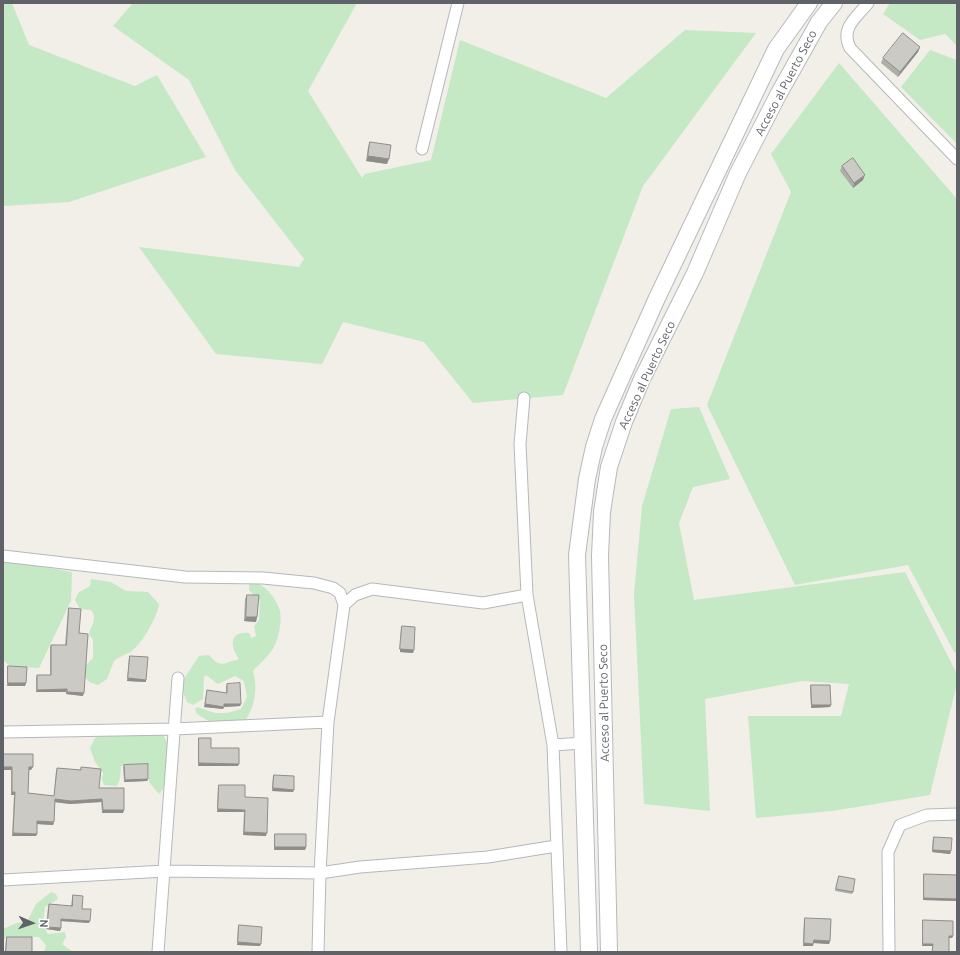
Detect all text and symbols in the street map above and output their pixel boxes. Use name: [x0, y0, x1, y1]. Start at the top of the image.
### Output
street label: Acceso al Puerto Seco: [752, 28, 820, 138]
street label: Acceso al Puerto Seco: [616, 319, 678, 431]
street label: Acceso al Puerto Seco: [596, 644, 612, 762]
north arrow: [12, 903, 52, 943]
text: N: [38, 919, 50, 928]

